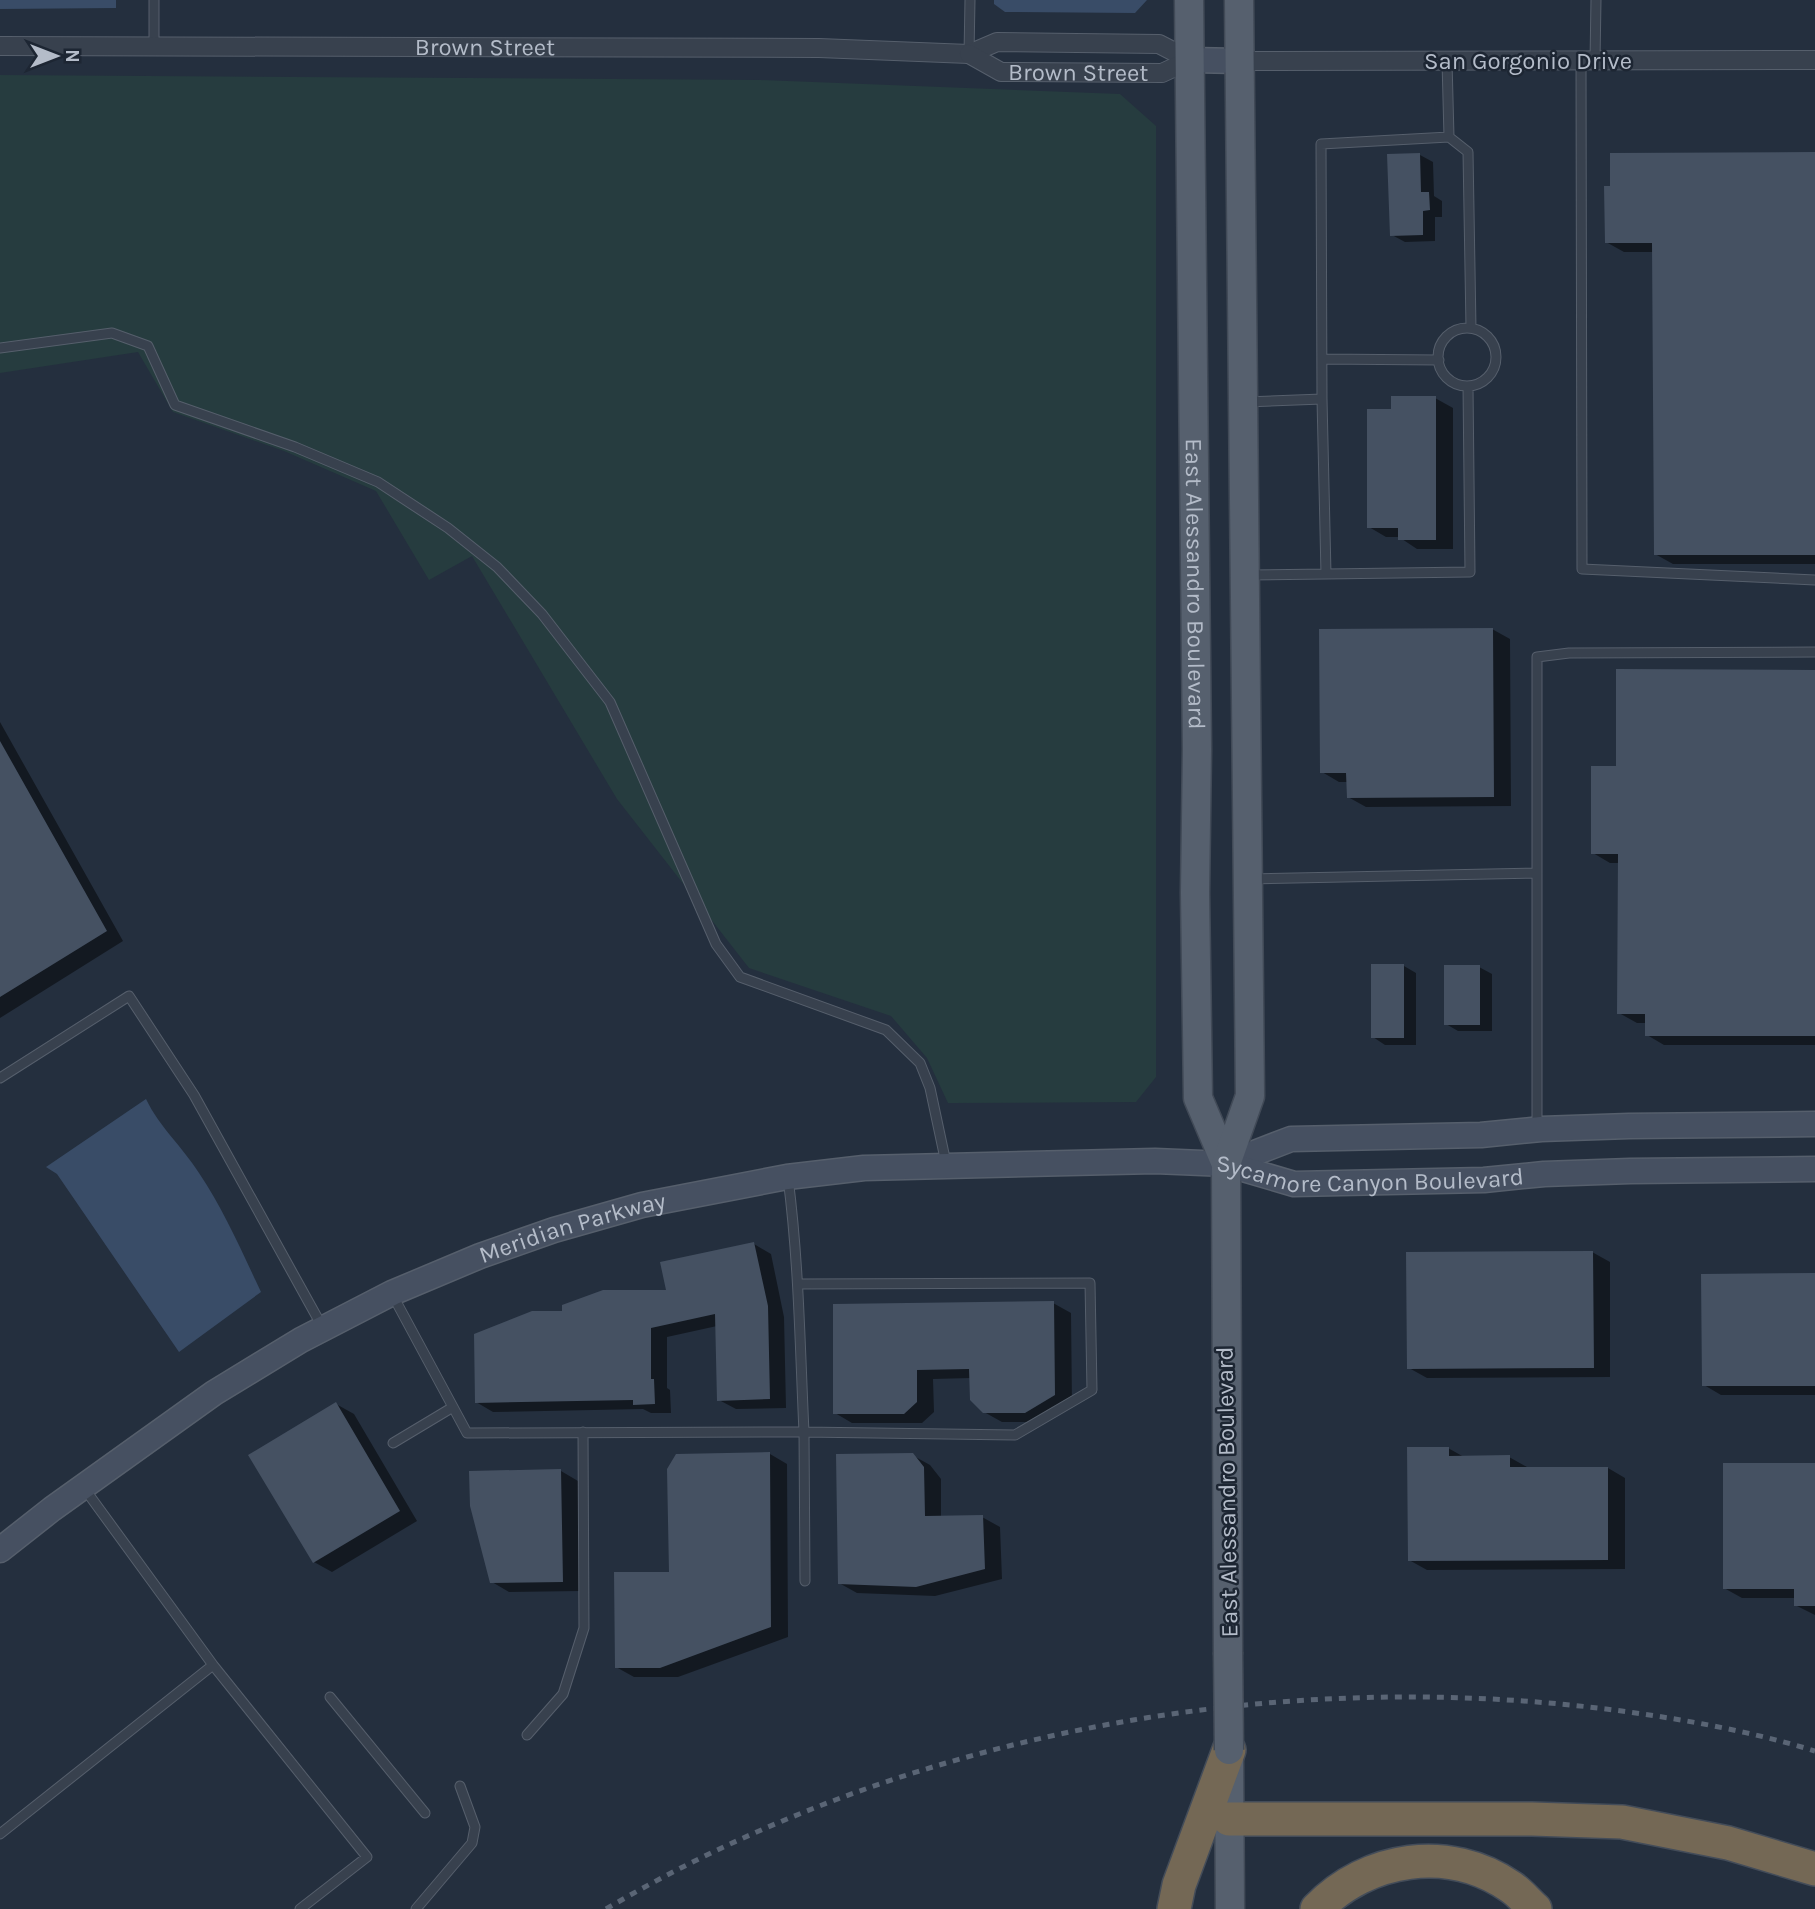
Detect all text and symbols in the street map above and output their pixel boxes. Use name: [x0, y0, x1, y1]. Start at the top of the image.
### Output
north arrow: [21, 21, 91, 91]
street label: Brown Street: [415, 33, 555, 61]
street label: San Gorgonio Drive: [1424, 47, 1632, 75]
text: N: [61, 49, 83, 63]
street label: Brown Street: [1008, 58, 1148, 87]
street label: East Alessandro Boulevard: [1180, 438, 1211, 730]
street label: Sycamore Canyon Boulevard: [1216, 1150, 1525, 1199]
street label: Meridian Parkway: [475, 1187, 668, 1269]
street label: East Alessandro Boulevard: [1210, 1346, 1244, 1638]

